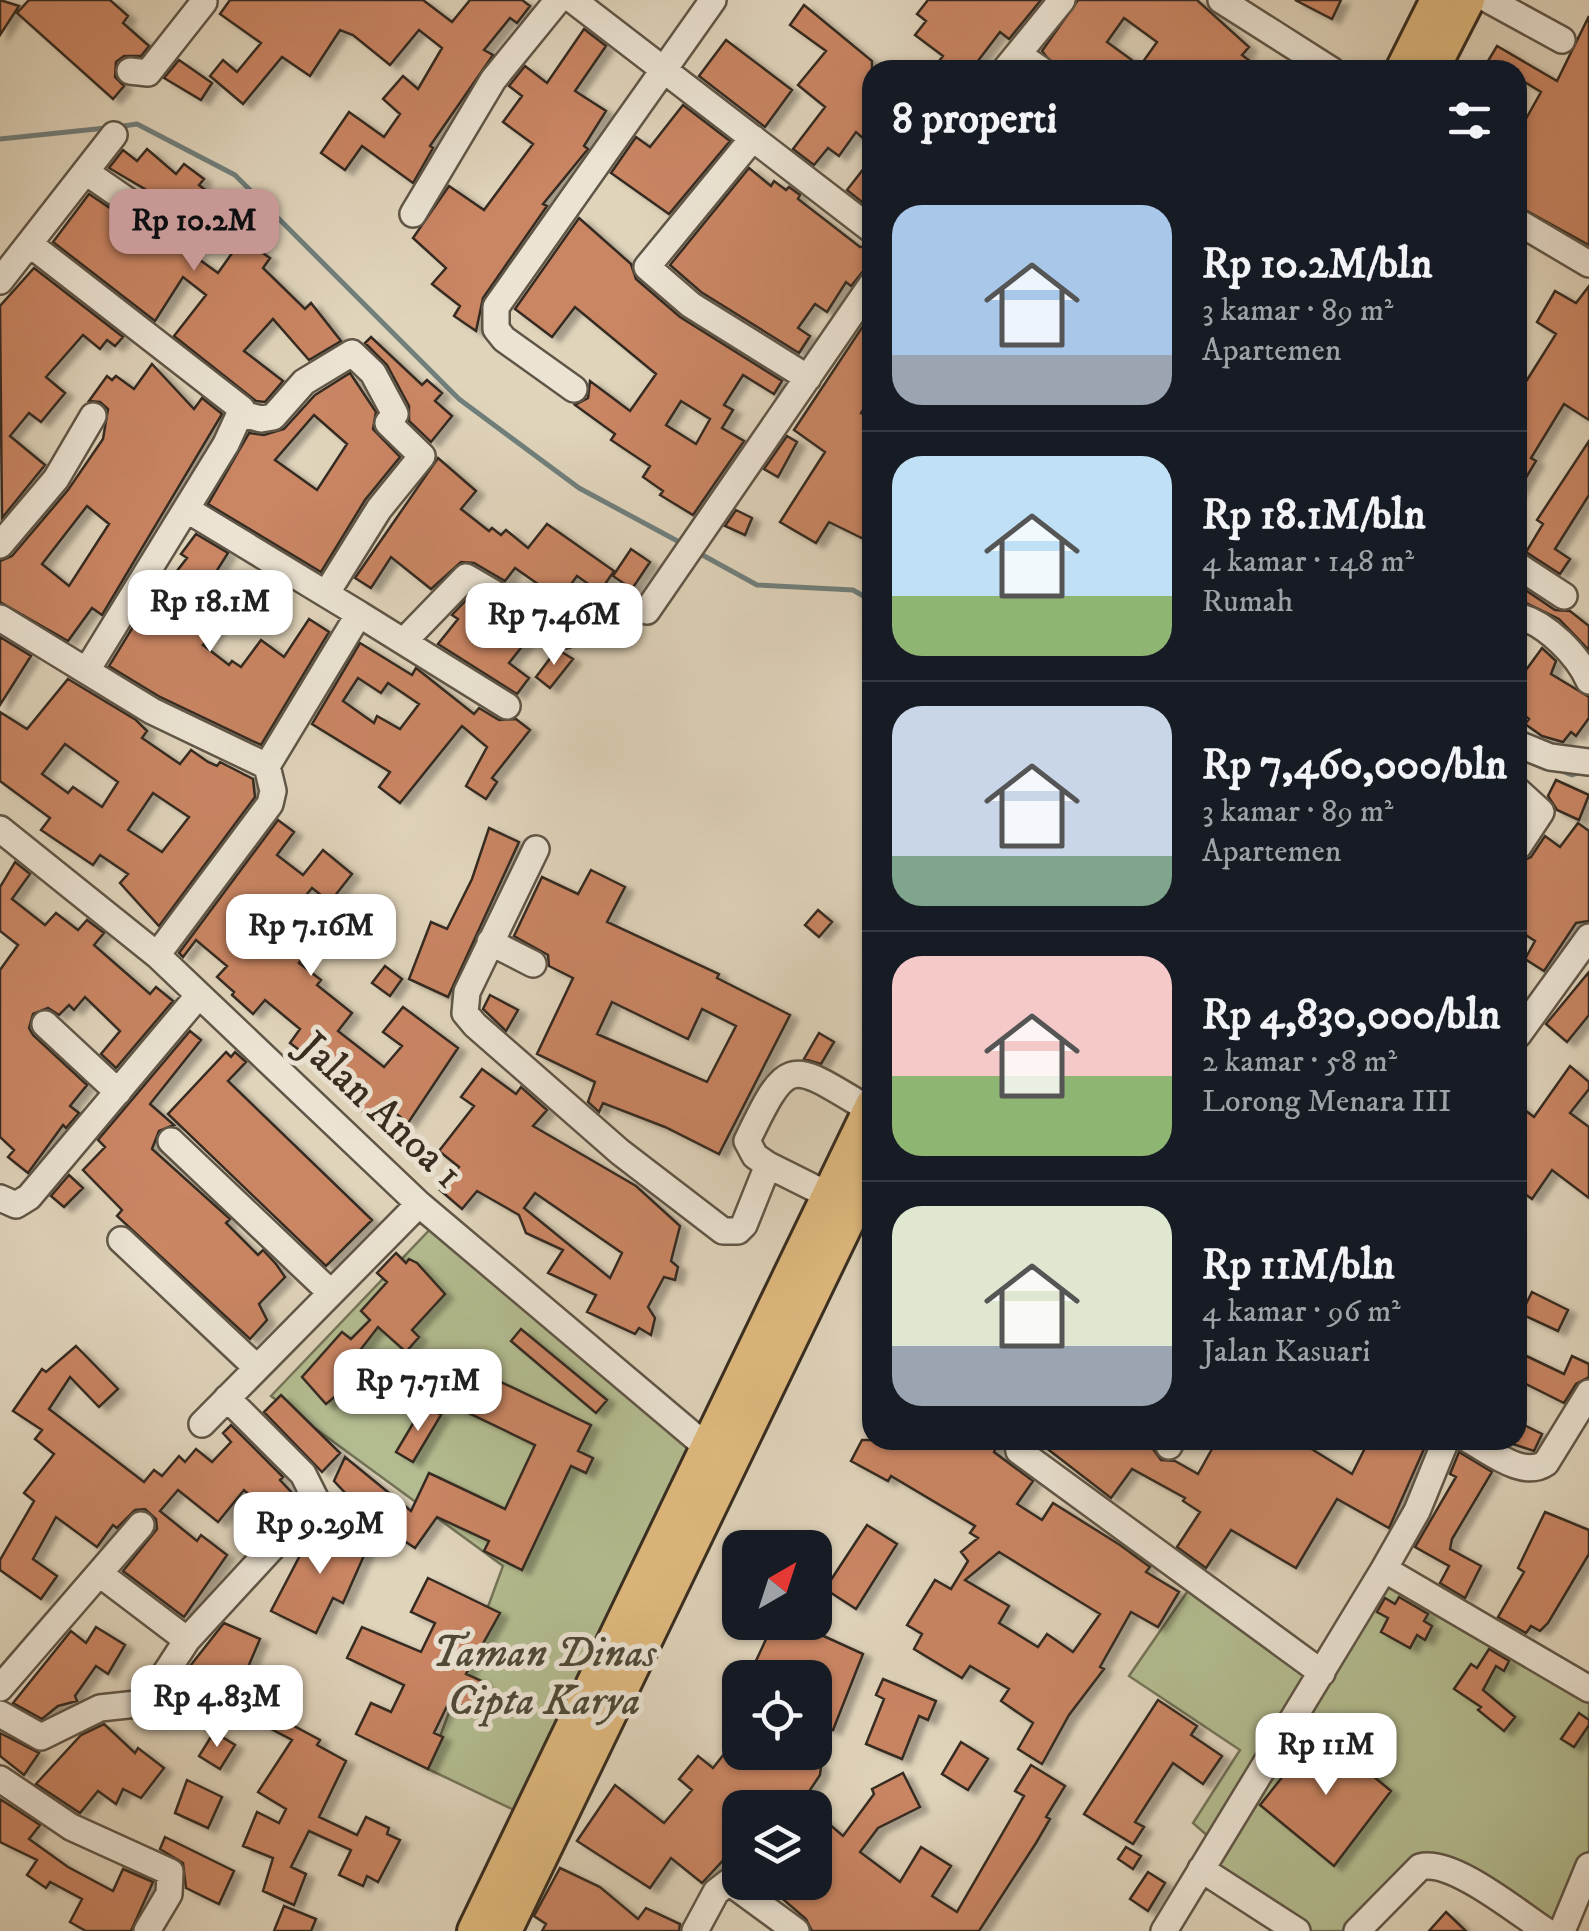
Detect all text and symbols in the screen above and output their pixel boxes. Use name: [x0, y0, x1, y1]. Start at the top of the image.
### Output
icon: filters: [1442, 93, 1497, 148]
text: 8 properti: [892, 94, 1057, 146]
pin: Rp 10.2M: [91, 189, 297, 274]
text: Rp 10.2M: [131, 201, 257, 241]
text: Rp 10.2M/bln: [1202, 239, 1432, 291]
icon: home: [972, 245, 1092, 365]
text: 3 kamar · 89 m²: [1202, 291, 1394, 331]
text: Apartemen: [1202, 331, 1341, 371]
text: Rp 18.1M/bln: [1202, 490, 1426, 542]
icon: home: [972, 496, 1092, 616]
text: 4 kamar · 148 m²: [1202, 542, 1414, 582]
pin: Rp 18.1M: [107, 570, 313, 655]
text: Rp 18.1M: [150, 582, 270, 622]
text: Rumah: [1202, 582, 1293, 622]
pin: Rp 7.46M: [451, 583, 657, 668]
text: Rp 7.46M: [487, 595, 621, 635]
text: Rp 7,460,000/bln: [1202, 740, 1507, 792]
icon: home: [972, 746, 1092, 866]
text: 3 kamar · 89 m²: [1202, 792, 1394, 832]
text: Apartemen: [1202, 832, 1341, 872]
pin: Rp 7.16M: [208, 894, 414, 979]
text: Rp 7.16M: [248, 906, 374, 946]
text: Rp 4,830,000/bln: [1202, 990, 1500, 1042]
icon: home: [972, 996, 1092, 1116]
street label: Jalan Anoa 1: [284, 1019, 473, 1200]
text: 2 kamar · 58 m²: [1202, 1042, 1397, 1082]
text: Lorong Menara III: [1202, 1082, 1451, 1122]
text: Rp 11M/bln: [1202, 1240, 1395, 1292]
icon: home: [972, 1246, 1092, 1366]
text: 4 kamar · 96 m²: [1202, 1292, 1401, 1332]
text: Jalan Kasuari: [1202, 1332, 1370, 1372]
pin: Rp 7.71M: [315, 1349, 521, 1434]
text: Rp 7.71M: [356, 1361, 480, 1401]
pin: Rp 9.29M: [217, 1492, 423, 1577]
text: Rp 9.29M: [256, 1504, 384, 1544]
north arrow: [722, 1530, 832, 1640]
map controls: [722, 1530, 832, 1900]
park label: Taman Dinas Cipta Karya: [432, 1628, 658, 1728]
button: locate: [722, 1660, 832, 1770]
pin: Rp 4.83M: [114, 1665, 320, 1750]
text: Rp 4.83M: [153, 1677, 281, 1717]
pin: Rp 11M: [1245, 1713, 1407, 1798]
text: Rp 11M: [1278, 1725, 1374, 1765]
button: layers: [722, 1790, 832, 1900]

